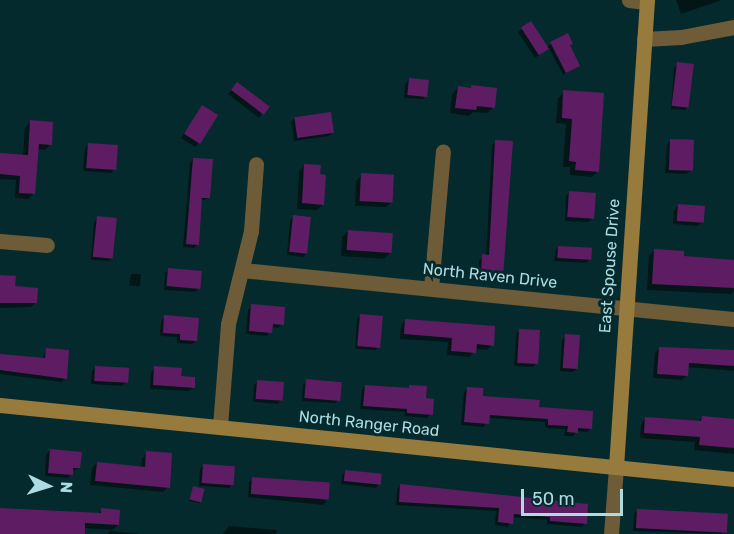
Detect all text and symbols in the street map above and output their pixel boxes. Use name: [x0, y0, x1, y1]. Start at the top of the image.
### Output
street label: East Spouse Drive: [596, 198, 624, 334]
street label: North Raven Drive: [422, 259, 558, 293]
street label: North Ranger Road: [298, 407, 440, 441]
north arrow: [18, 456, 78, 516]
scale bar: [524, 477, 626, 515]
text: N: [57, 481, 76, 494]
text: 50 m: [532, 488, 575, 510]

